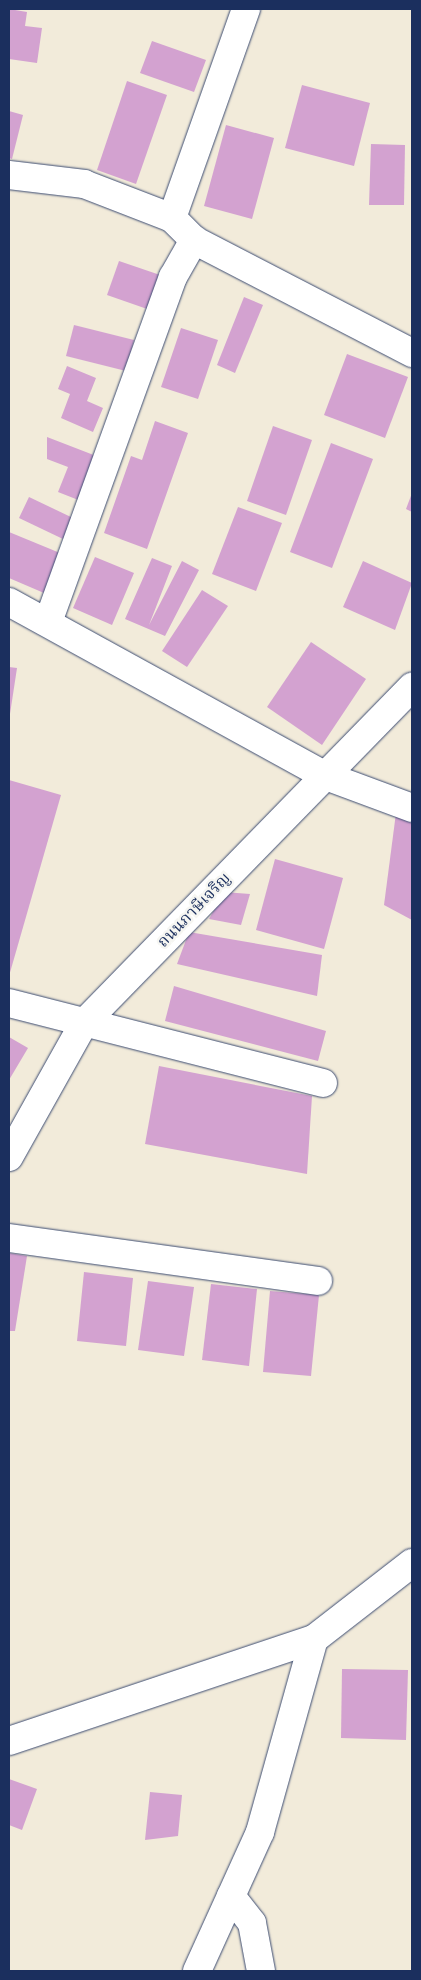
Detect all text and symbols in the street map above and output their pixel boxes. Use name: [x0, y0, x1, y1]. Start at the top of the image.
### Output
street label: ถนนภาษีเจริญ: [154, 869, 234, 951]

